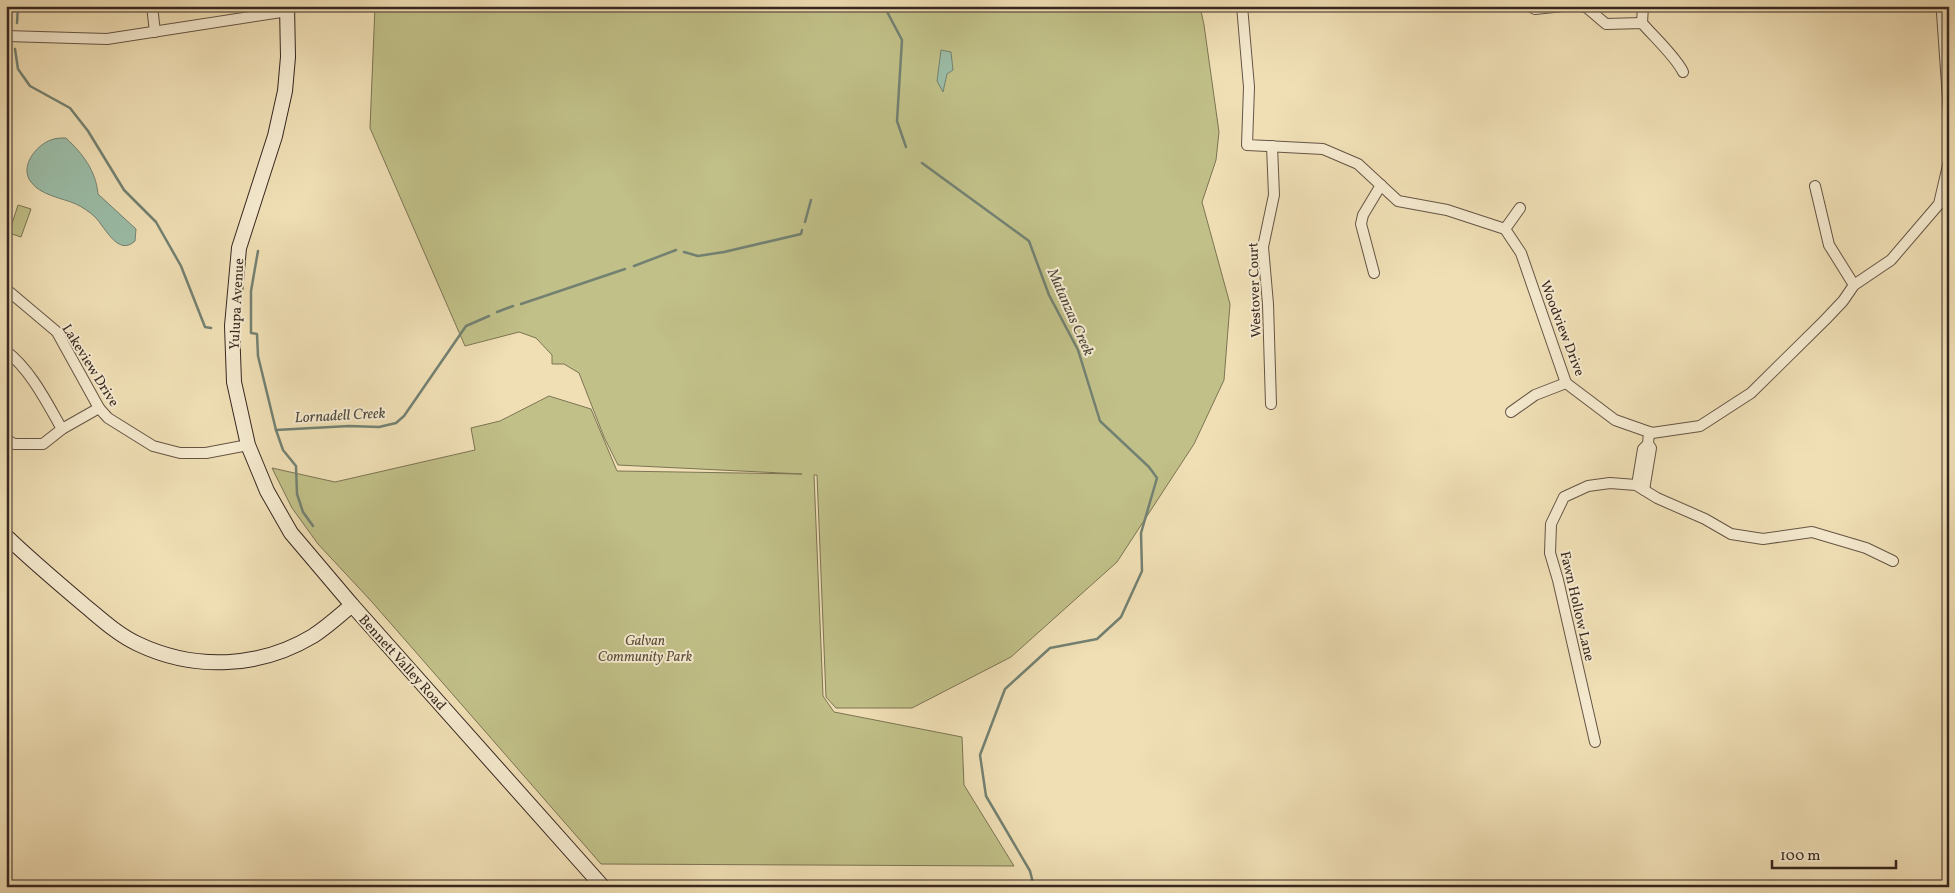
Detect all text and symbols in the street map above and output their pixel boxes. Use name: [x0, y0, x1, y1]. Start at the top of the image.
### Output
street label: Westover Court: [1244, 242, 1267, 338]
street label: Yulupa Avenue: [226, 257, 249, 350]
water label: Matanzas Creek: [1041, 265, 1098, 360]
street label: Woodview Drive: [1535, 278, 1589, 380]
street label: Lakeview Drive: [57, 321, 123, 411]
water label: Lornadell Creek: [294, 404, 386, 429]
street label: Fawn Hollow Lane: [1555, 550, 1599, 664]
street label: Bennett Valley Road: [354, 611, 450, 715]
park label: Galvan Community Park: [598, 632, 693, 667]
scale bar: [1772, 838, 1896, 870]
text: 100 m: [1780, 846, 1820, 867]

